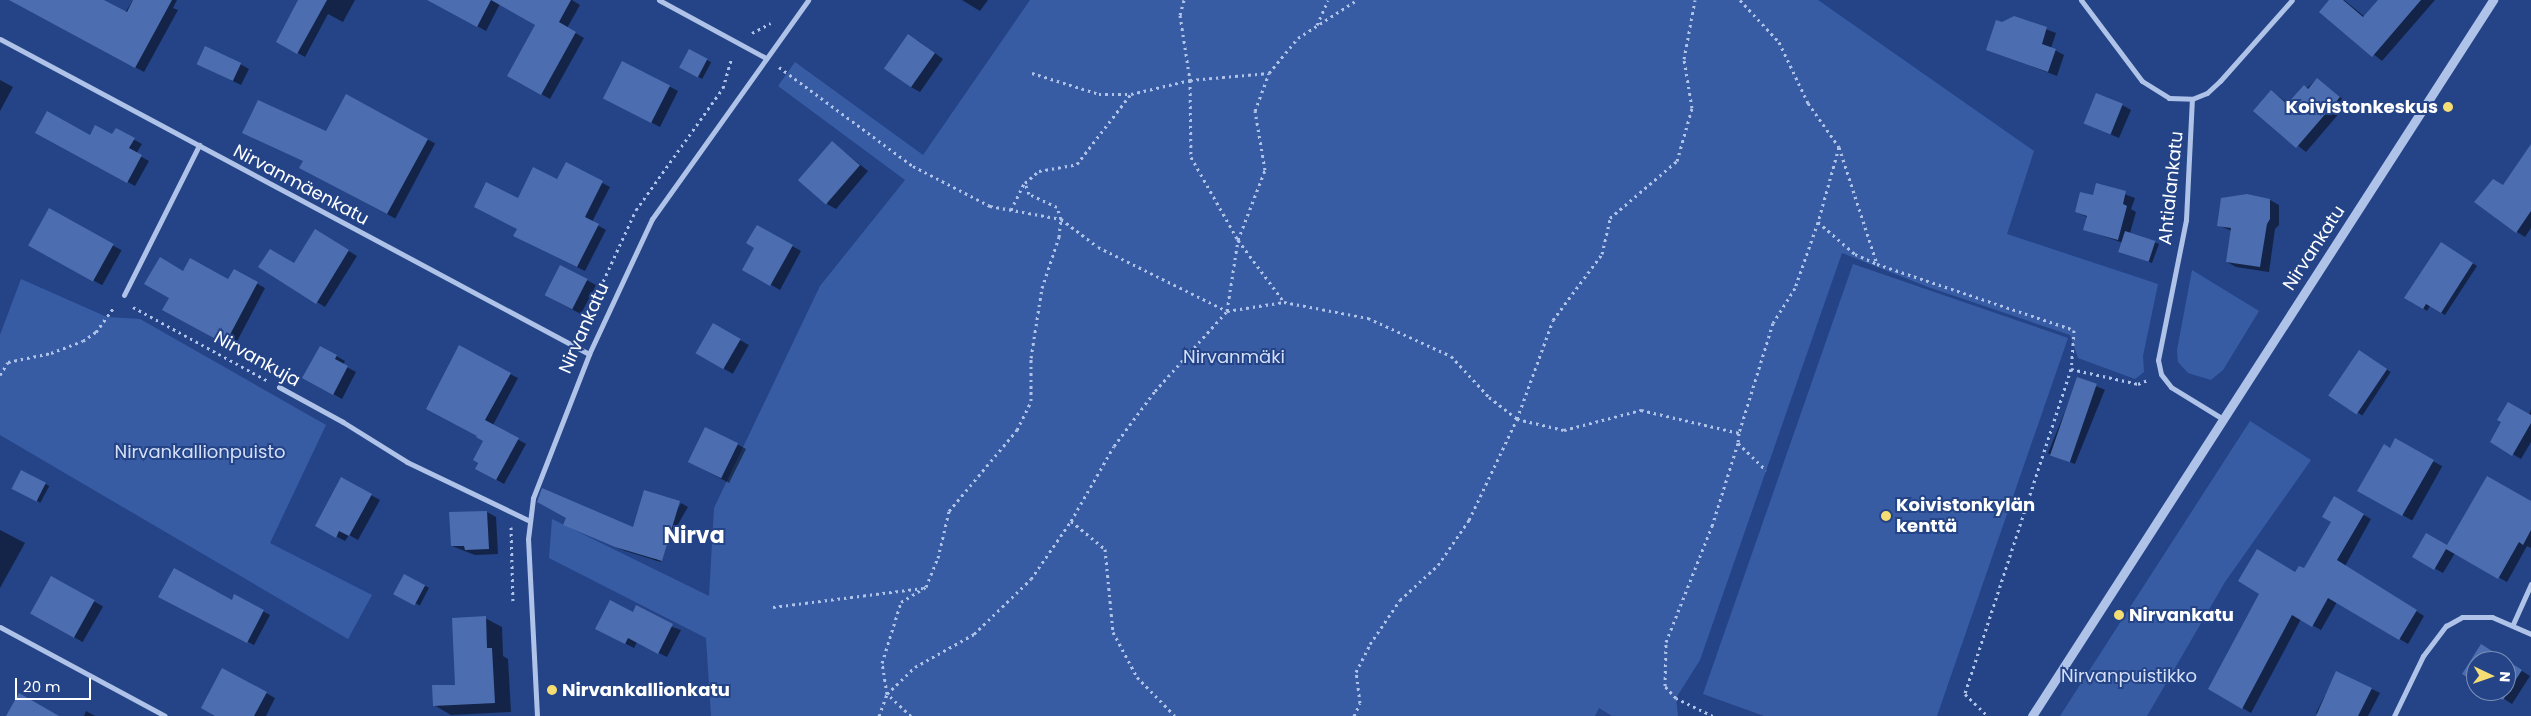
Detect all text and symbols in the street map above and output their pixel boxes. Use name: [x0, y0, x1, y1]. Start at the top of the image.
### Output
place label: Koivistonkeskus: [2286, 96, 2438, 118]
marker: Koivistonkeskus: [2442, 101, 2454, 113]
street label: Ahtialankatu: [2154, 130, 2188, 246]
street label: Nirvanmäenkatu: [229, 140, 373, 230]
street label: Nirvankatu: [2279, 201, 2349, 295]
street label: Nirvankatu: [554, 279, 614, 377]
street label: Nirvankuja: [210, 327, 304, 391]
park label: Nirvanmäki: [1183, 346, 1285, 368]
park label: Nirvankallionpuisto: [115, 441, 285, 463]
place label: Koivistonkylän kenttä: [1896, 495, 2035, 538]
marker: Koivistonkylän kenttä: [1880, 510, 1892, 522]
district label: Nirva: [663, 523, 725, 549]
place label: Nirvankatu: [2129, 604, 2234, 626]
marker: Nirvankatu: [2113, 609, 2125, 621]
north arrow: [2466, 651, 2516, 701]
park label: Nirvanpuistikko: [2061, 665, 2197, 687]
scale bar: [18, 668, 94, 700]
text: N: [2495, 671, 2515, 683]
text: 20 m: [23, 676, 61, 697]
place label: Nirvankallionkatu: [562, 679, 730, 701]
marker: Nirvankallionkatu: [546, 684, 558, 696]

